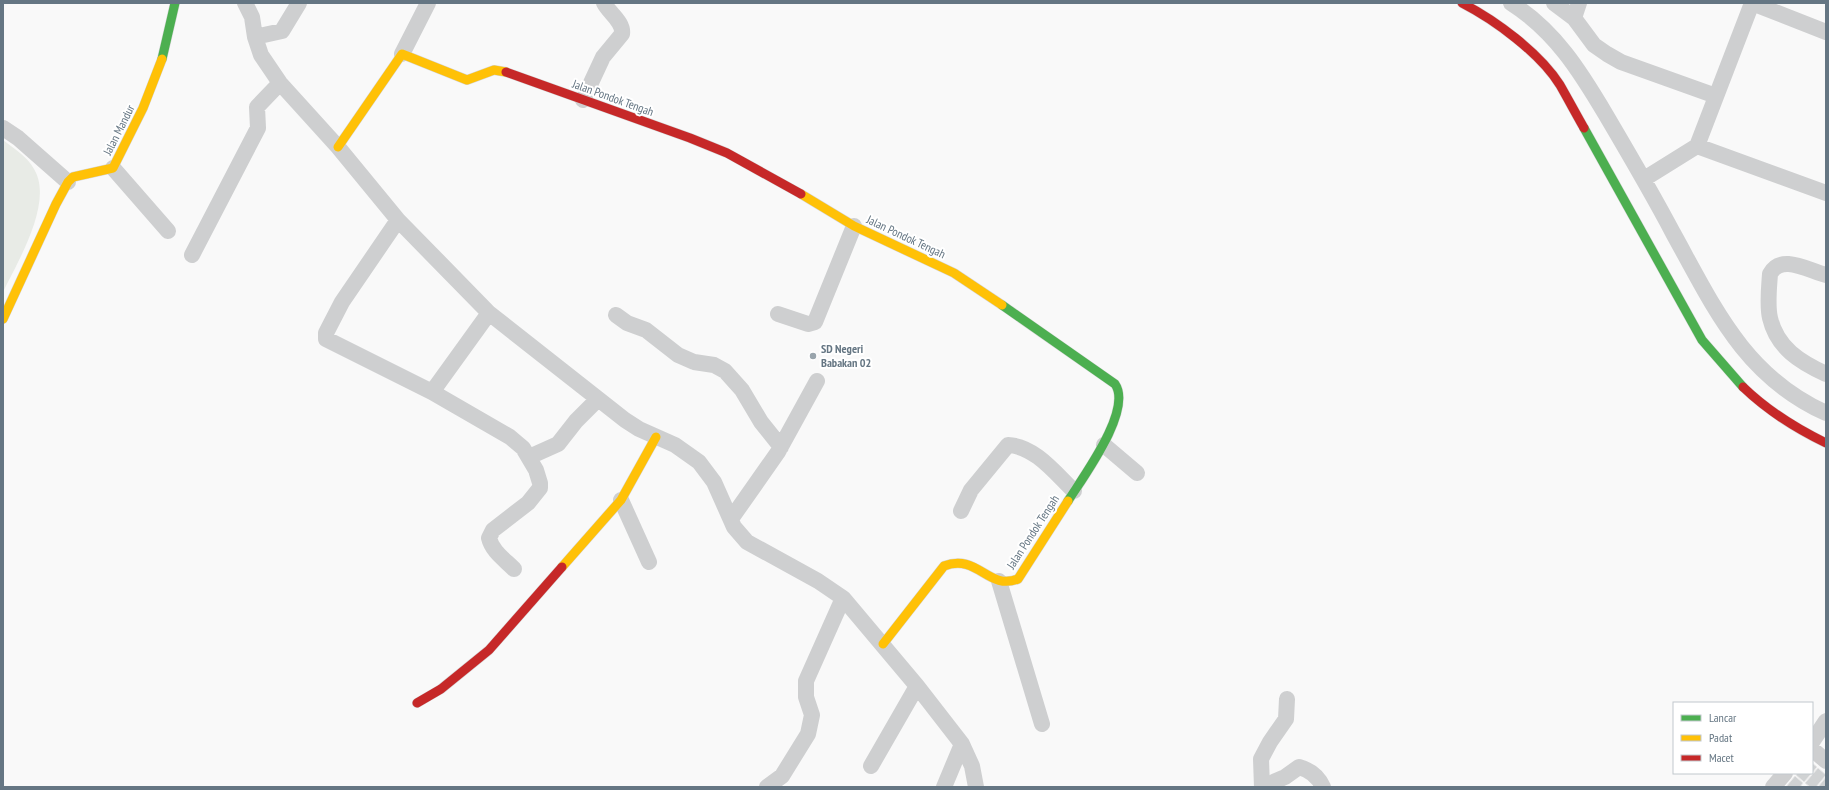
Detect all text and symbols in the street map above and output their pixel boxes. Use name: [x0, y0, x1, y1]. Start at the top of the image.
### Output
street label: Jalan Pondok Tengah: [570, 76, 656, 119]
street label: Jalan Mandur: [99, 101, 138, 158]
street label: Jalan Pondok Tengah: [864, 211, 948, 261]
place label: SD Negeri Babakan 02: [821, 341, 871, 370]
marker: SD Negeri Babakan 02: [808, 351, 818, 361]
street label: Jalan Pondok Tengah: [1003, 492, 1062, 572]
legend: [1673, 702, 1813, 774]
text: Lancar: [1709, 710, 1737, 725]
text: Padat: [1709, 730, 1733, 745]
text: Macet: [1709, 750, 1734, 765]

